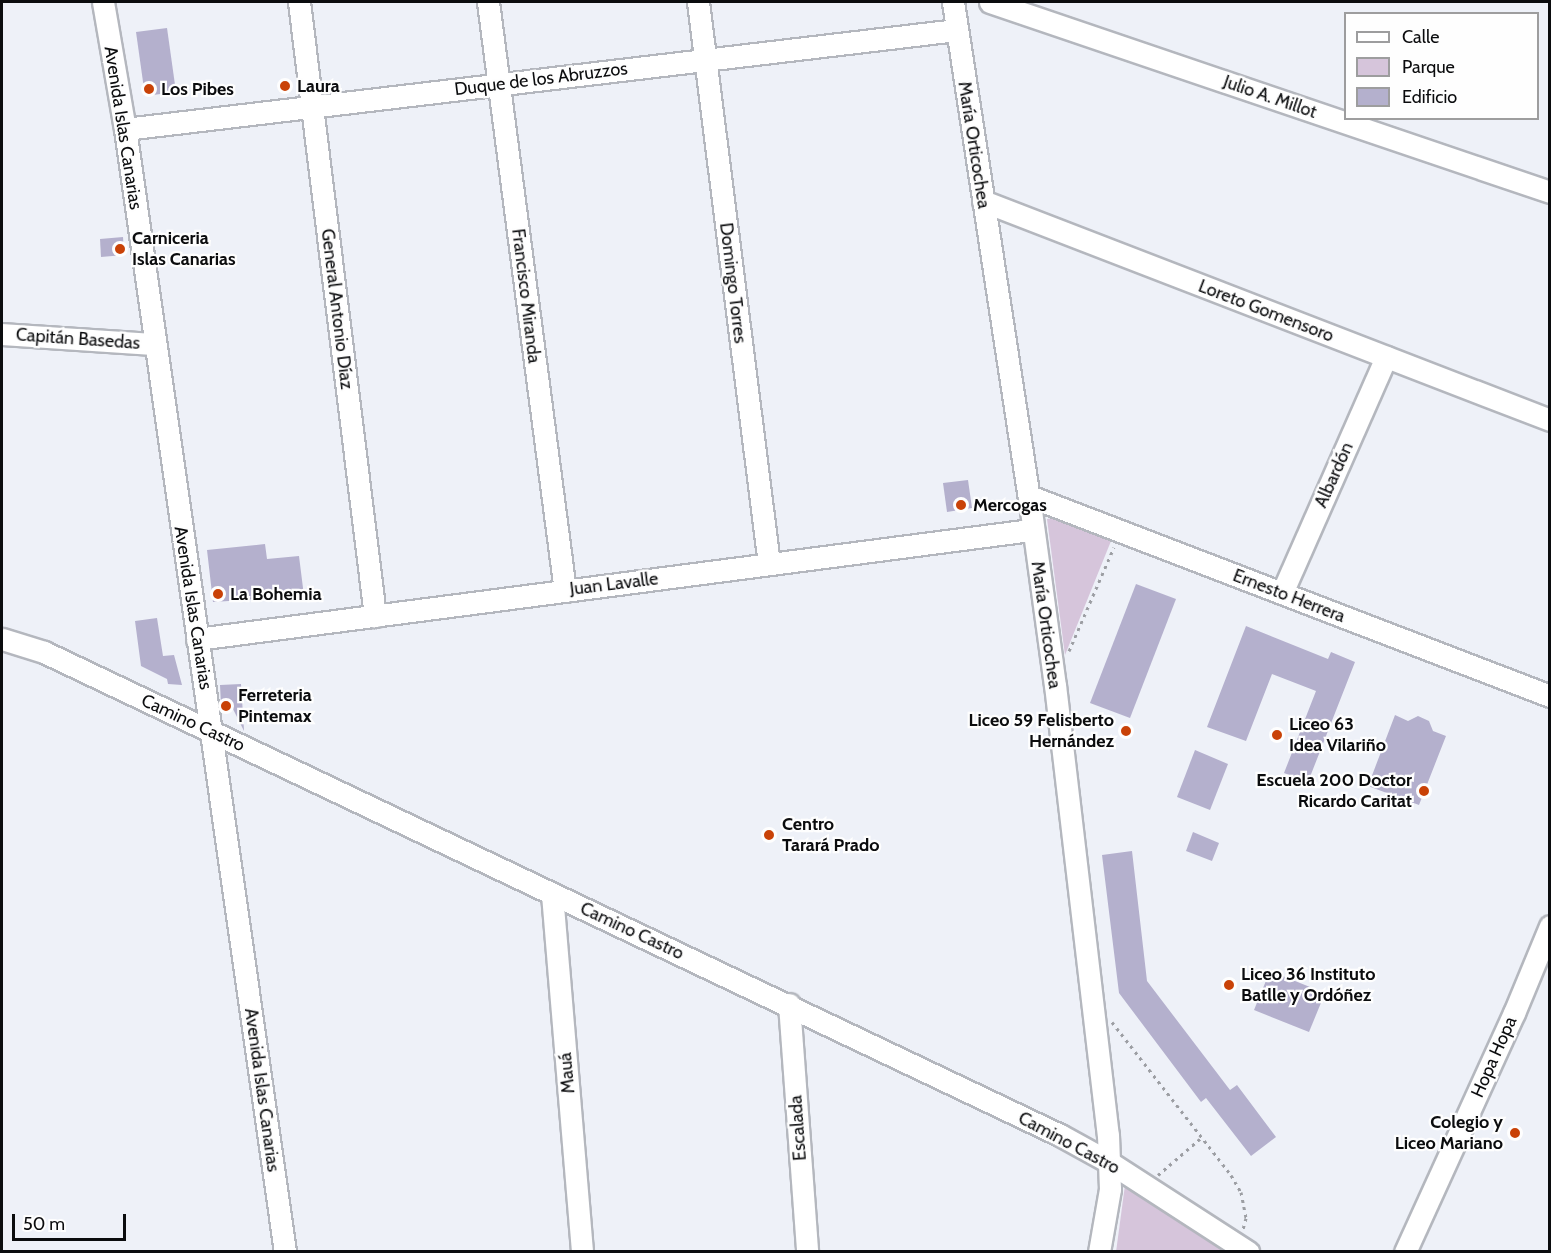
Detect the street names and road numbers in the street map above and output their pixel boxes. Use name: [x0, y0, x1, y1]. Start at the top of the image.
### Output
street label: Avenida Islas Canarias: [99, 45, 147, 211]
street label: Duque de los Abruzzos: [453, 58, 629, 100]
street label: Julio A. Millot: [1221, 71, 1319, 123]
street label: María Orticochea: [953, 80, 995, 210]
street label: Domingo Torres: [715, 221, 751, 345]
street label: General Antonio Díaz: [316, 227, 358, 391]
street label: Francisco Miranda: [507, 227, 545, 365]
street label: Loreto Gomensoro: [1195, 275, 1337, 347]
street label: Capitán Basedas: [15, 324, 141, 354]
street label: Albardón: [1310, 439, 1358, 511]
street label: Avenida Islas Canarias: [169, 525, 217, 691]
street label: María Orticochea: [1026, 560, 1066, 690]
street label: Ernesto Herrera: [1230, 565, 1348, 627]
street label: Juan Lavalle: [569, 568, 659, 600]
street label: Camino Castro: [138, 690, 248, 756]
street label: Camino Castro: [577, 898, 687, 964]
street label: Avenida Islas Canarias: [240, 1007, 284, 1173]
street label: Hopa Hopa: [1467, 1013, 1521, 1101]
street label: Mauá: [554, 1052, 580, 1094]
street label: Escalada: [785, 1094, 811, 1162]
street label: Camino Castro: [1015, 1107, 1123, 1179]

